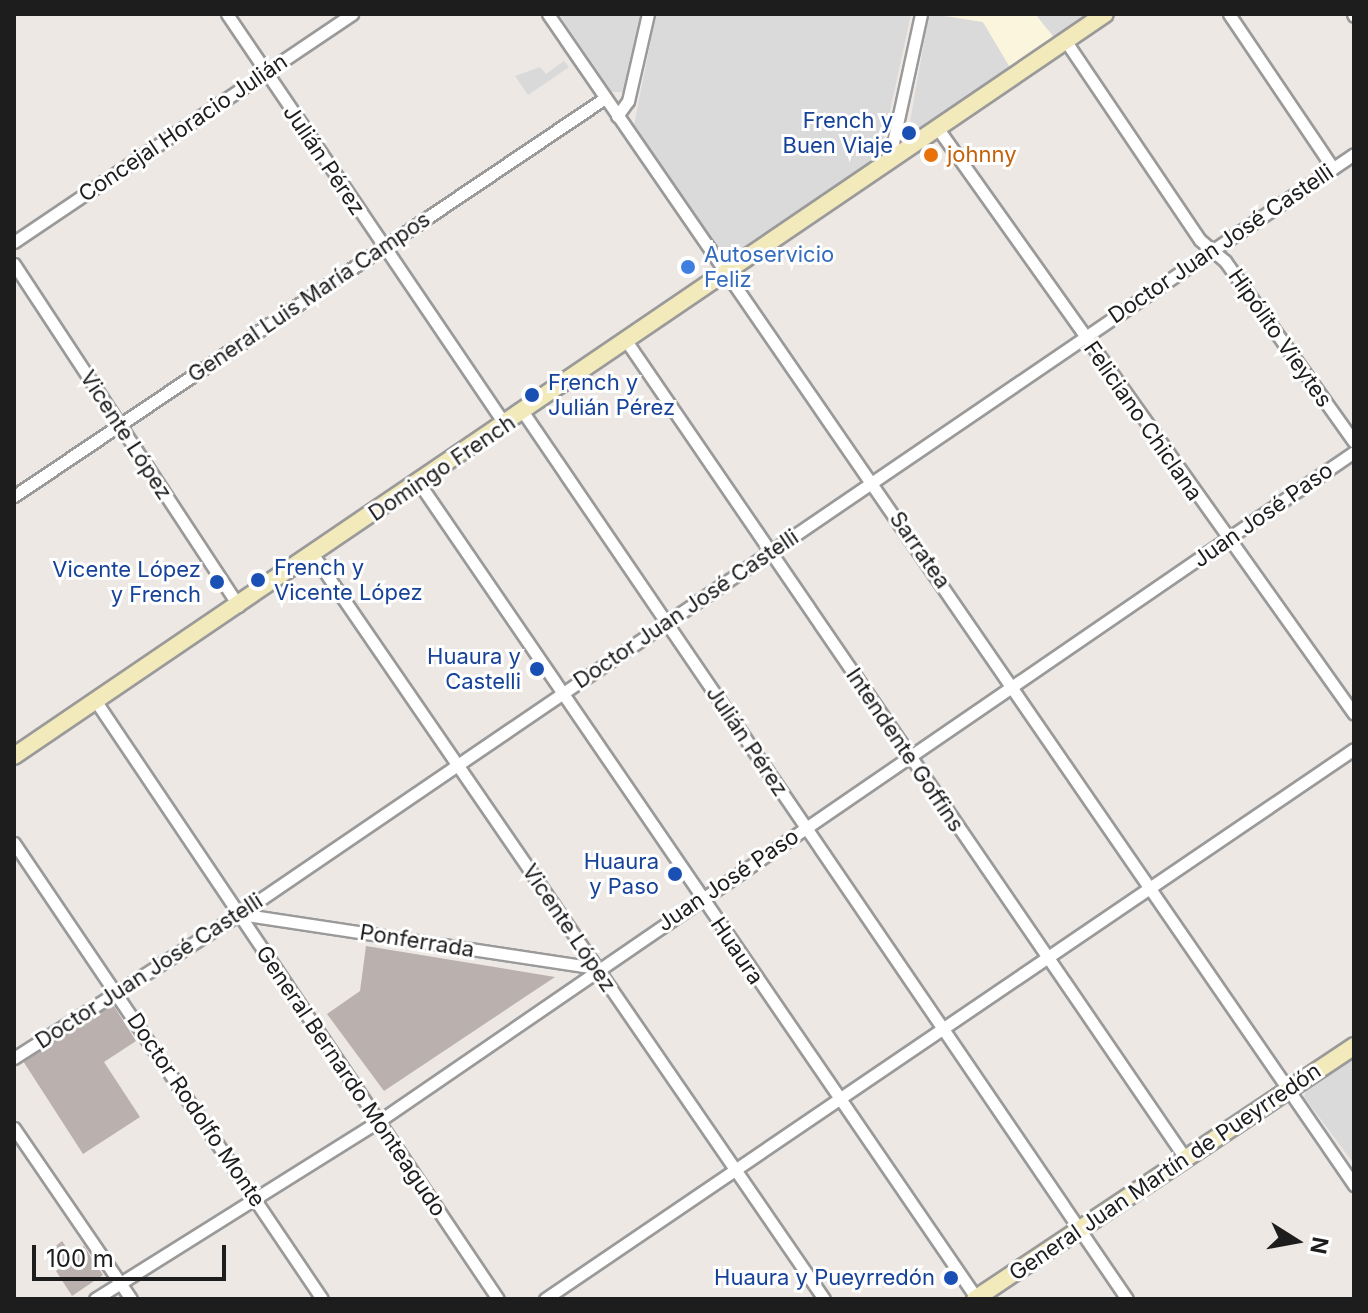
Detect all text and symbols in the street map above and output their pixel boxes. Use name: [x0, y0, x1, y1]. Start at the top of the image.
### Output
street label: Concejal Horacio Julián: [74, 48, 292, 208]
street label: Julián Pérez: [278, 100, 370, 220]
place label: French y Buen Viaje: [783, 107, 893, 158]
marker: French y Buen Viaje: [900, 124, 918, 142]
place label: johnny: [947, 142, 1017, 168]
marker: johnny: [922, 146, 940, 164]
street label: Doctor Juan José Castelli: [1104, 159, 1338, 329]
street label: General Luis María Campos: [183, 206, 435, 388]
place label: Autoservicio Feliz: [704, 241, 834, 292]
marker: Autoservicio Feliz: [679, 258, 697, 276]
street label: Hipólito Vieytes: [1223, 264, 1337, 412]
street label: Feliciano Chiclana: [1078, 336, 1208, 506]
street label: Vicente López: [74, 365, 178, 505]
place label: French y Julián Pérez: [548, 369, 675, 420]
marker: French y Julián Pérez: [523, 386, 541, 404]
street label: Domingo French: [364, 409, 520, 527]
street label: Juan José Paso: [1188, 457, 1338, 573]
street label: Sarratea: [884, 506, 956, 594]
street label: Doctor Juan José Castelli: [569, 524, 803, 694]
place label: French y Vicente López: [274, 554, 423, 606]
place label: Vicente López y French: [52, 556, 201, 608]
marker: French y Vicente López: [249, 571, 267, 589]
marker: Vicente López y French: [208, 573, 226, 591]
place label: Huaura y Castelli: [427, 643, 521, 694]
marker: Huaura y Castelli: [528, 660, 546, 678]
street label: Intendente Goffins: [840, 663, 970, 837]
street label: Julián Pérez: [701, 681, 793, 801]
street label: Juan José Paso: [652, 823, 804, 937]
place label: Huaura y Paso: [584, 848, 659, 900]
street label: Vicente López: [516, 859, 622, 997]
marker: Huaura y Paso: [666, 865, 684, 883]
street label: Doctor Juan José Castelli: [30, 888, 268, 1054]
street label: Huaura: [705, 912, 769, 990]
street label: Ponferrada: [358, 919, 476, 963]
street label: General Bernardo Monteagudo: [250, 941, 452, 1221]
street label: Doctor Rodolfo Monte: [121, 1008, 271, 1212]
street label: General Juan Martín de Pueyrredón: [1004, 1058, 1326, 1286]
north arrow: [1256, 1201, 1336, 1281]
scale bar: [36, 1229, 230, 1279]
text: N: [1305, 1235, 1334, 1256]
text: 100 m: [46, 1244, 114, 1273]
place label: Huaura y Pueyrredón: [714, 1265, 935, 1291]
marker: Huaura y Pueyrredón: [942, 1269, 960, 1287]

